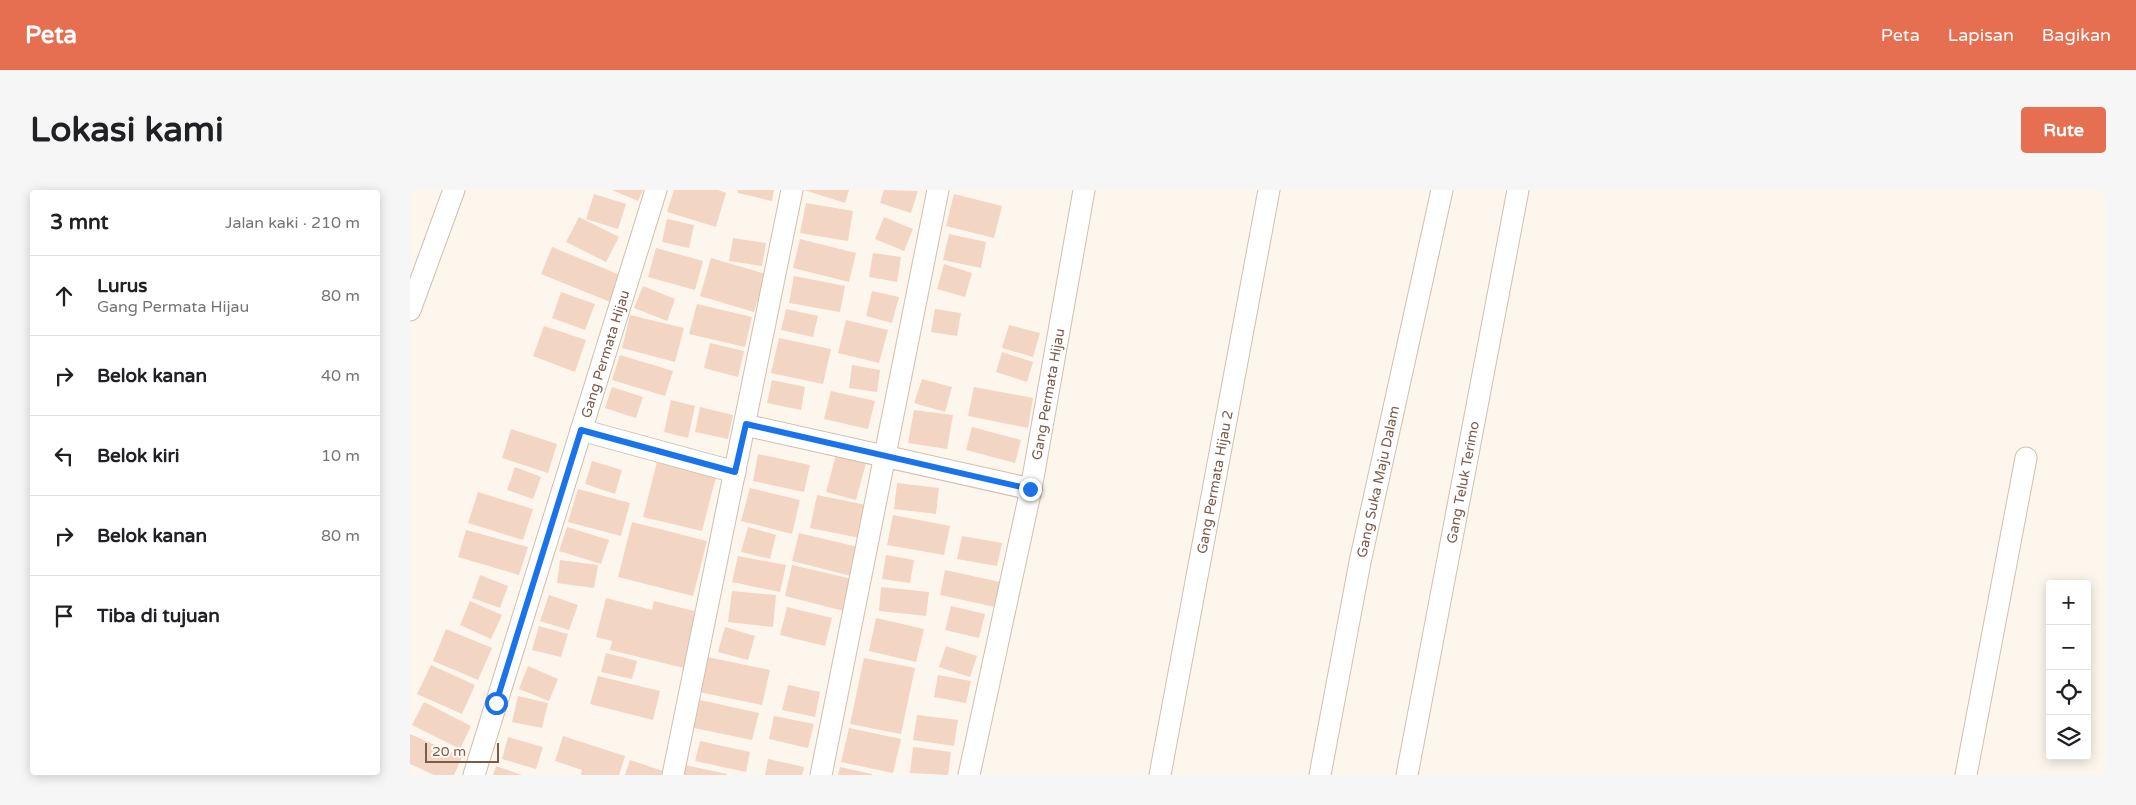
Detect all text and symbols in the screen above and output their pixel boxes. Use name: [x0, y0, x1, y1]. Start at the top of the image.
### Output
text: Peta: [25, 21, 77, 50]
text: Peta: [1881, 24, 1920, 46]
text: Lapisan: [1948, 24, 2014, 46]
text: Bagikan: [2042, 24, 2111, 46]
button: Rute: [2021, 107, 2106, 153]
text: Lokasi kami: [30, 109, 224, 151]
text: 3 mnt: [50, 210, 109, 235]
text: Jalan kaki · 210 m: [225, 213, 360, 233]
text: Lurus: [97, 275, 147, 297]
icon: ahead: [50, 282, 78, 310]
text: 80 m: [321, 286, 360, 306]
street label: Gang Permata Hijau: [577, 288, 633, 420]
text: Gang Permata Hijau: [97, 297, 249, 317]
street label: Gang Permata Hijau: [1028, 327, 1068, 461]
icon: right: [50, 362, 78, 390]
text: Belok kanan: [97, 365, 207, 387]
text: 40 m: [321, 366, 360, 386]
street label: Gang Suka Maju Dalam: [1353, 404, 1403, 559]
street label: Gang Permata Hijau 2: [1193, 409, 1236, 555]
street label: Gang Teluk Terimo: [1443, 420, 1482, 545]
icon: left: [50, 442, 78, 470]
text: Belok kiri: [97, 445, 180, 467]
text: 10 m: [321, 446, 360, 466]
route end: [1019, 478, 1042, 501]
icon: right: [50, 522, 78, 550]
text: Belok kanan: [97, 525, 207, 547]
text: 80 m: [321, 526, 360, 546]
map controls: [2046, 580, 2091, 760]
button: +: [2046, 580, 2091, 625]
icon: arrive: [50, 602, 78, 630]
text: Tiba di tujuan: [97, 605, 220, 627]
button: −: [2046, 625, 2091, 670]
button: locate: [2046, 670, 2091, 715]
route start: [485, 692, 508, 715]
button: layers: [2046, 715, 2091, 760]
scale bar: [425, 740, 499, 763]
text: 20 m: [432, 743, 466, 760]

